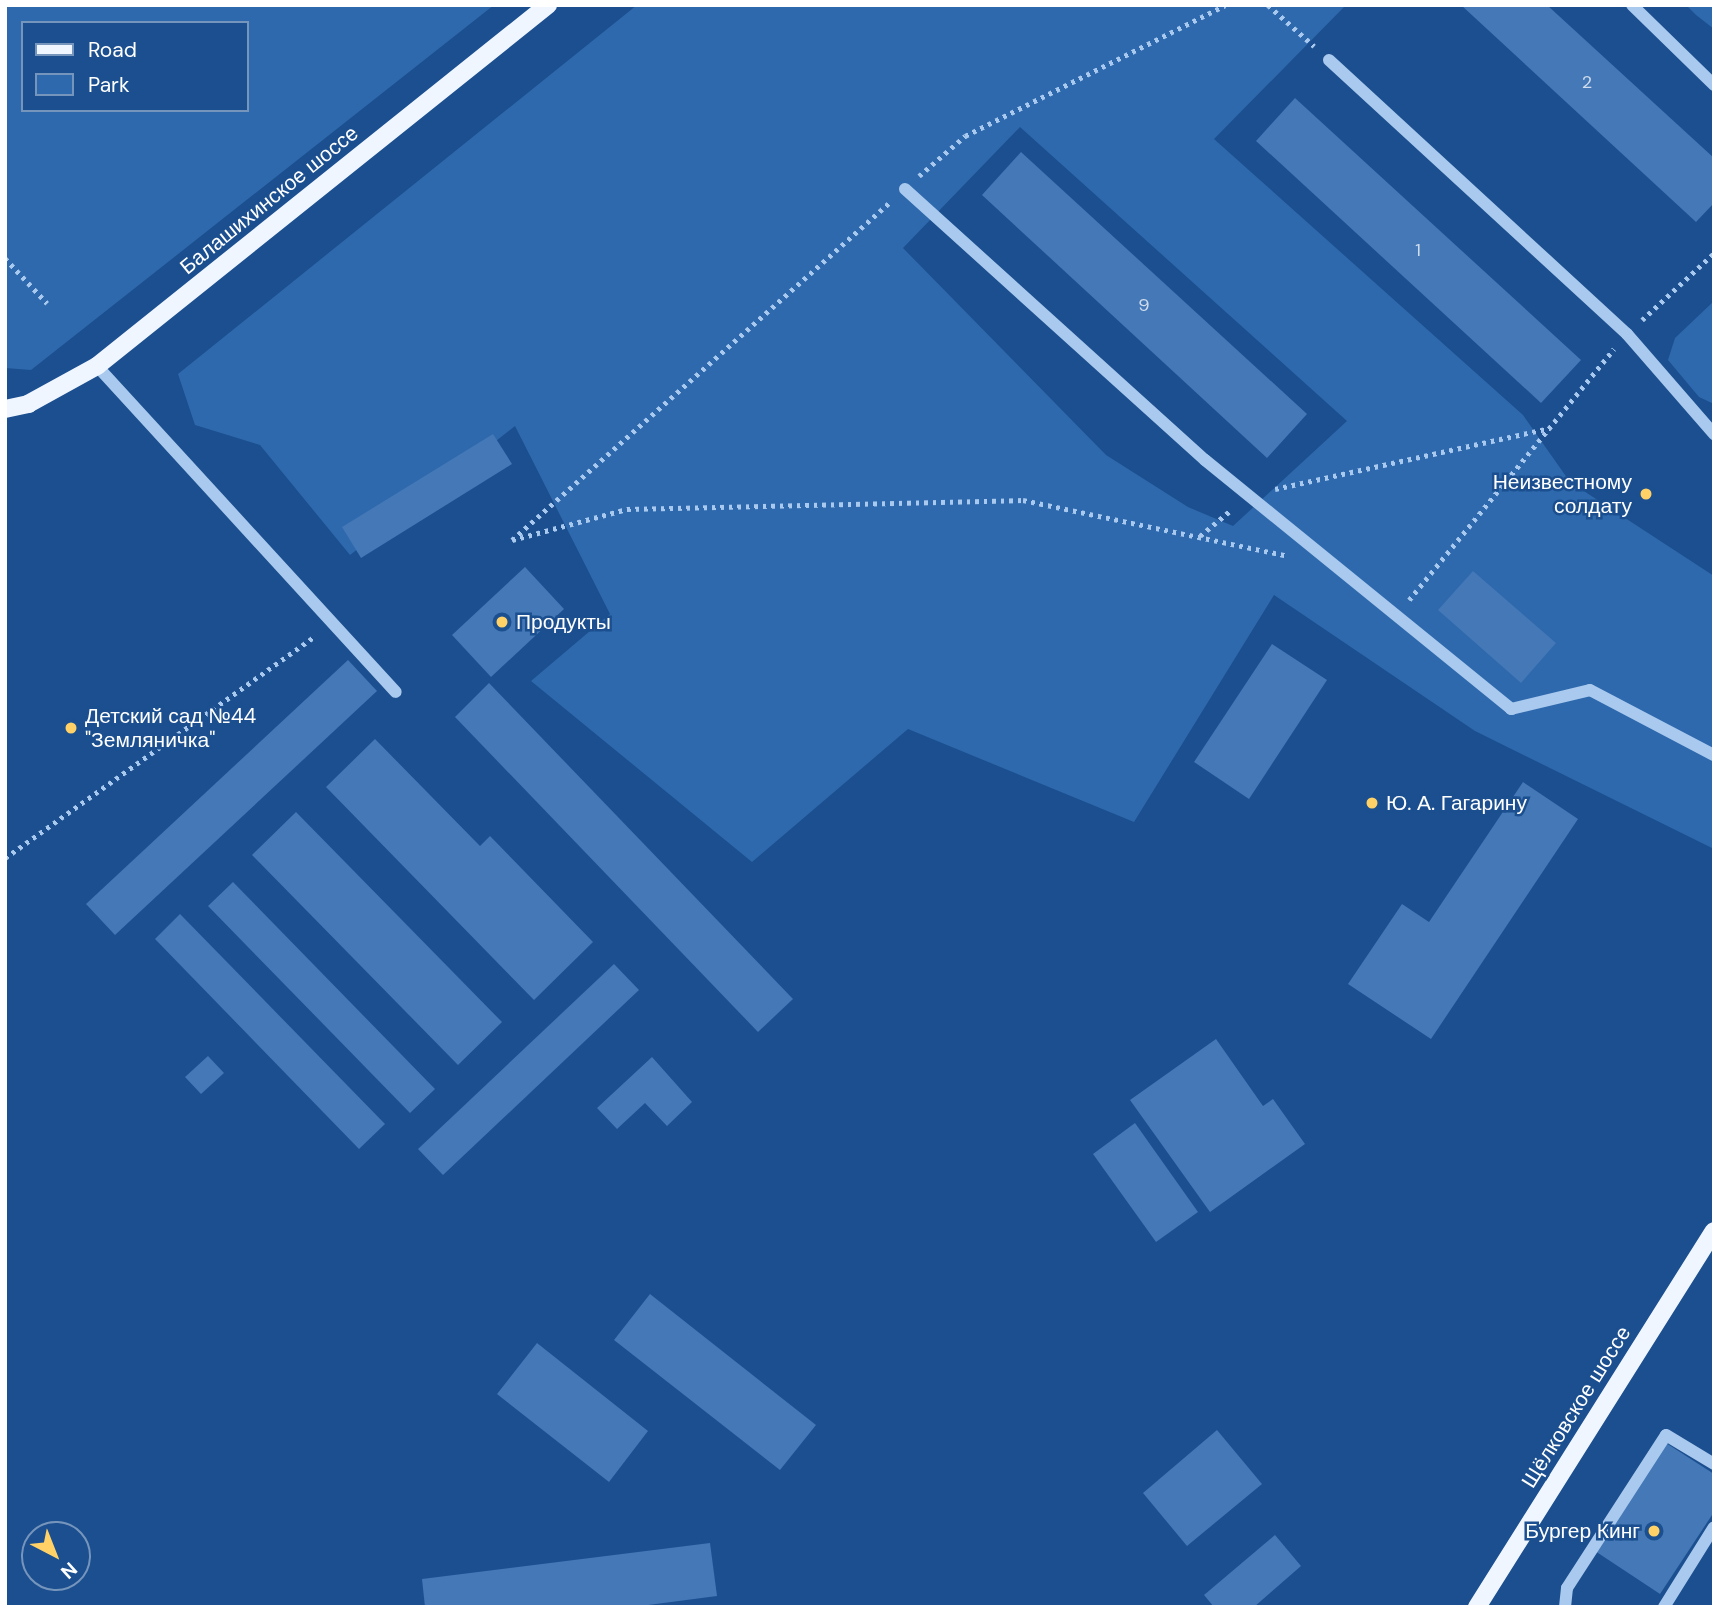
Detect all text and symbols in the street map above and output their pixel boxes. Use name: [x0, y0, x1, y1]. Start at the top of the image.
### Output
legend: [21, 21, 248, 112]
text: Road: [88, 36, 137, 64]
text: Park: [88, 71, 129, 99]
house number: 2: [1582, 71, 1592, 93]
street label: Балашихинское шоссе: [175, 120, 363, 280]
house number: 1: [1415, 239, 1421, 261]
house number: 9: [1138, 294, 1150, 316]
place label: Неизвестному солдату: [1493, 469, 1632, 519]
marker: Неизвестному солдату: [1638, 486, 1654, 502]
place label: Продукты: [516, 609, 611, 635]
marker: Продукты: [494, 614, 510, 630]
place label: Детский сад №44 "Земляничка": [85, 703, 256, 753]
marker: Детский сад №44 "Земляничка": [63, 720, 79, 736]
place label: Ю. А. Гагарину: [1386, 790, 1527, 816]
marker: Ю. А. Гагарину: [1364, 795, 1380, 811]
street label: Щёлковское шоссе: [1516, 1322, 1636, 1492]
place label: Бургер Кинг: [1525, 1518, 1640, 1544]
north arrow: [21, 1521, 91, 1591]
marker: Бургер Кинг: [1646, 1523, 1662, 1539]
text: N: [56, 1557, 83, 1584]

